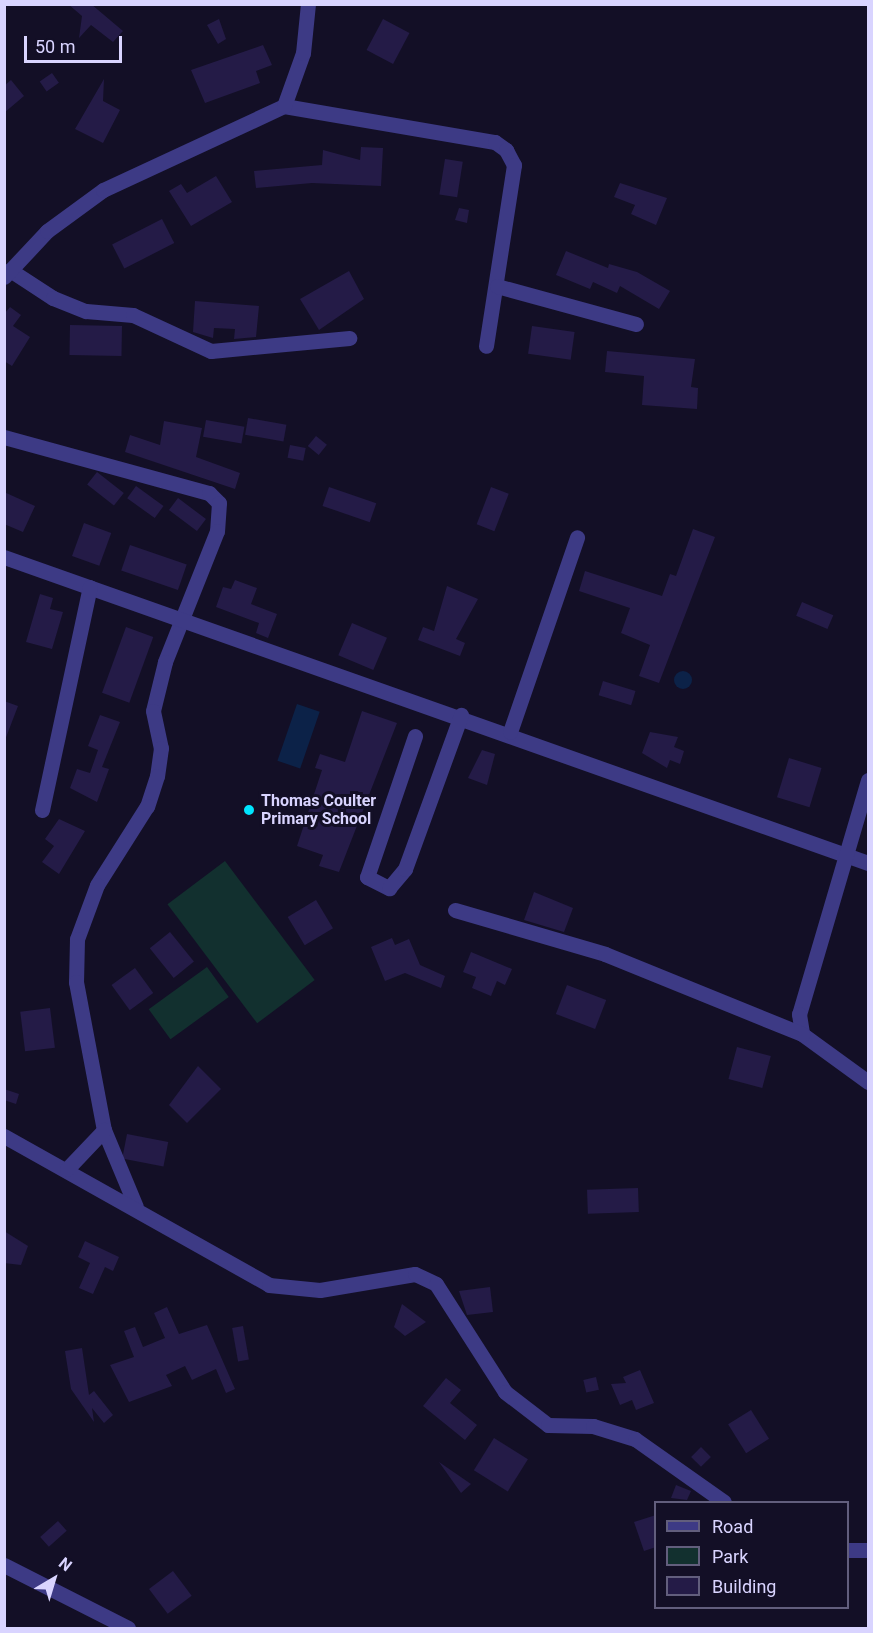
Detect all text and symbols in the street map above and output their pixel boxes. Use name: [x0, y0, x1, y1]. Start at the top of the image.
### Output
scale bar: [27, 24, 124, 62]
text: 50 m: [35, 36, 75, 57]
place label: Thomas Coulter Primary School: [261, 791, 376, 829]
marker: Thomas Coulter Primary School: [242, 803, 256, 817]
legend: [654, 1501, 849, 1609]
text: Road: [712, 1516, 753, 1537]
text: Park: [712, 1546, 748, 1567]
north arrow: [24, 1549, 84, 1609]
text: N: [55, 1553, 76, 1575]
text: Building: [712, 1576, 776, 1597]

